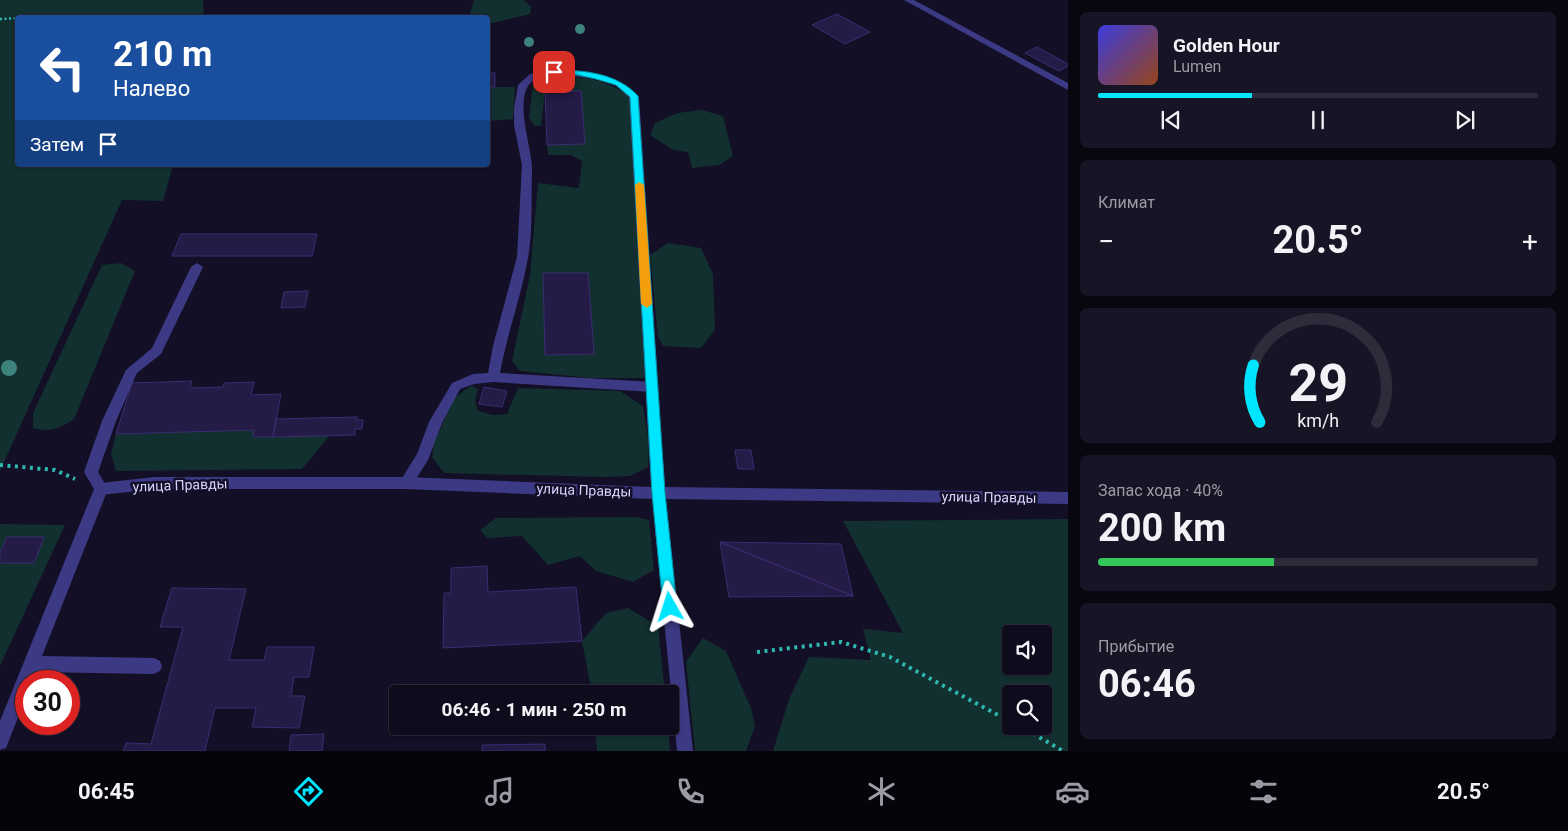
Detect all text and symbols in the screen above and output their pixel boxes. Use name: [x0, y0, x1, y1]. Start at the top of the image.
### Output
text: 210 m: [113, 34, 212, 75]
text: Golden Hour: [1173, 34, 1280, 57]
icon: left: [30, 35, 95, 100]
pin: [533, 51, 575, 93]
text: Lumen: [1173, 57, 1221, 76]
icon: arrive: [540, 58, 568, 86]
text: Налево: [113, 76, 190, 101]
icon: previous: [1157, 106, 1185, 134]
icon: pause: [1304, 106, 1332, 134]
icon: next: [1451, 106, 1479, 134]
icon: arrive: [94, 130, 122, 158]
text: Затем: [30, 133, 84, 156]
text: Климат: [1098, 193, 1155, 212]
text: 20.5°: [1272, 218, 1364, 262]
text: −: [1098, 225, 1114, 258]
text: +: [1522, 225, 1538, 258]
text: 29: [1288, 353, 1348, 414]
text: km/h: [1297, 410, 1339, 431]
street label: улица Правды: [132, 475, 228, 495]
street label: улица Правды: [536, 480, 632, 500]
text: Запас хода · 40%: [1098, 481, 1223, 500]
street label: улица Правды: [942, 488, 1036, 506]
text: 200 km: [1098, 506, 1226, 550]
position arrow: [643, 580, 695, 632]
map controls: [1002, 625, 1052, 735]
button: sound: [1002, 625, 1052, 675]
text: Прибытие: [1098, 637, 1174, 656]
text: 06:46: [1098, 662, 1196, 706]
speed limit sign: 30: [15, 670, 80, 735]
button: search: [1002, 685, 1052, 735]
text: 06:46 · 1 мин · 250 m: [442, 698, 626, 721]
icon: directions: [291, 774, 326, 809]
icon: music: [482, 774, 517, 809]
icon: phone: [673, 774, 708, 809]
icon: climate: [864, 774, 899, 809]
icon: car: [1055, 774, 1090, 809]
icon: filters: [1246, 774, 1281, 809]
text: 06:45: [78, 779, 135, 804]
text: 20.5°: [1437, 779, 1490, 804]

